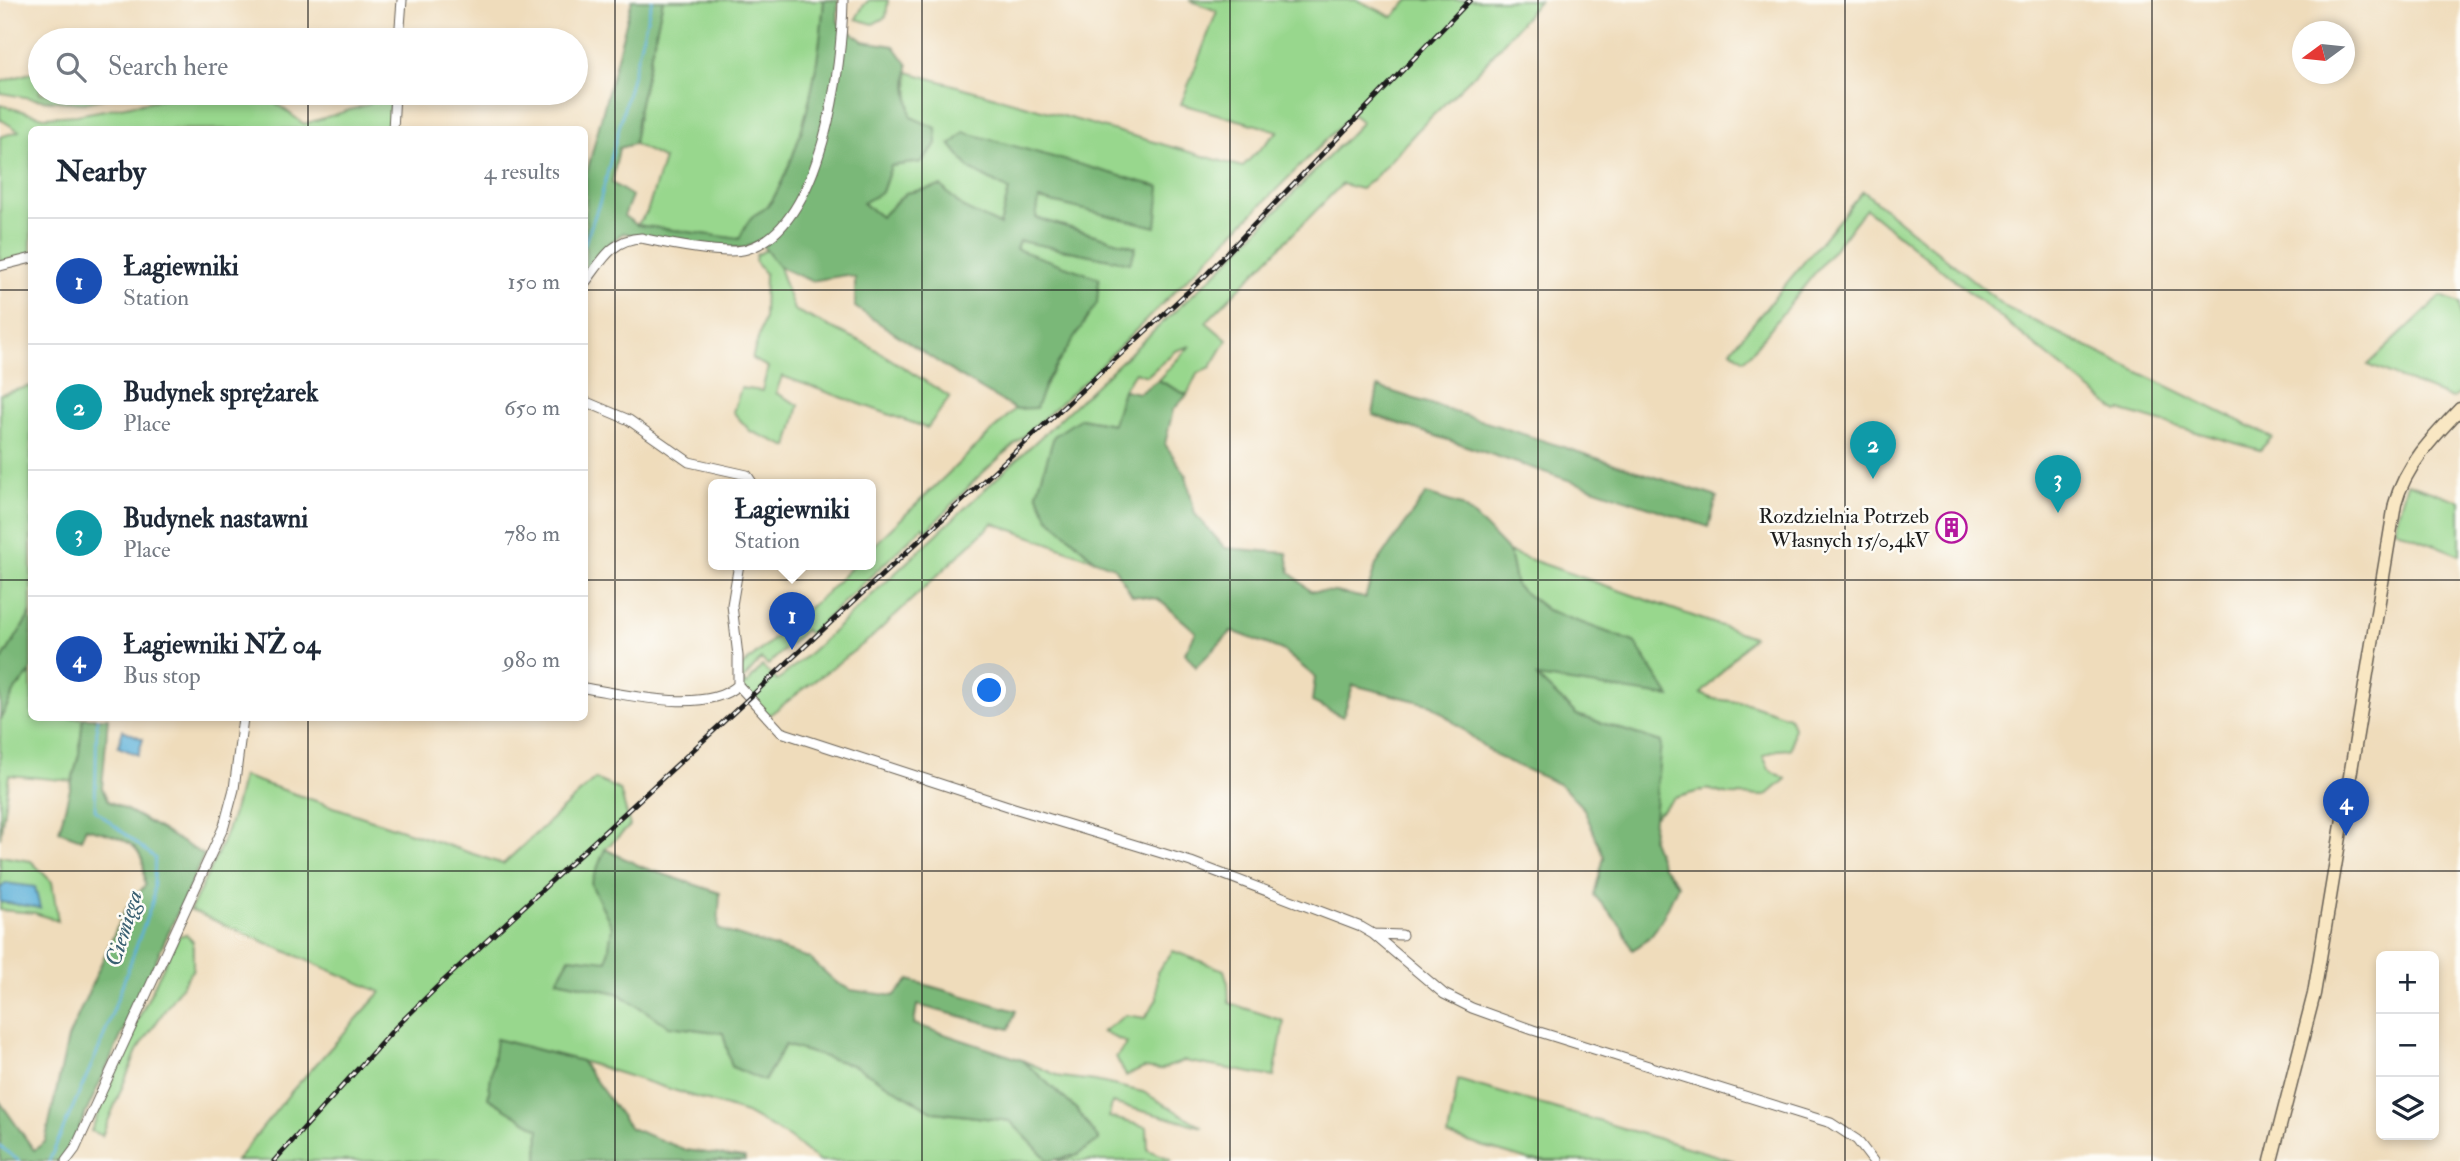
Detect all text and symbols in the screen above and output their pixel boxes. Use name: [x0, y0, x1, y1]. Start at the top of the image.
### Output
north arrow: [2292, 21, 2355, 84]
search box: [28, 28, 588, 105]
icon: search: [52, 48, 90, 86]
text: Search here: [108, 51, 228, 83]
text: Nearby: [56, 153, 146, 190]
text: 4 results: [484, 157, 560, 186]
text: Łagiewniki: [123, 251, 239, 283]
text: 1: [75, 267, 83, 296]
text: 150 m: [507, 267, 560, 296]
text: Station: [123, 283, 189, 312]
text: Budynek sprężarek: [123, 377, 319, 409]
text: 2: [73, 393, 85, 422]
text: 650 m: [504, 393, 560, 422]
text: Place: [123, 409, 171, 438]
pin: 2: [1850, 421, 1896, 479]
pin: 3: [2035, 455, 2081, 513]
popup: [708, 479, 876, 570]
text: Łagiewniki: [734, 494, 850, 526]
text: Budynek nastawni: [123, 503, 308, 535]
place label: Rozdzielnia Potrzeb Własnych 15/0,4kV: [1759, 503, 1930, 554]
building icon: Rozdzielnia Potrzeb Własnych 15/0,4kV: [1935, 511, 1969, 545]
text: 3: [75, 519, 83, 548]
text: 780 m: [504, 519, 560, 548]
text: Station: [734, 526, 800, 555]
text: Place: [123, 535, 171, 564]
pin: 1: [769, 592, 815, 650]
text: Łagiewniki NŻ 04: [123, 629, 320, 661]
text: 4: [73, 645, 85, 674]
text: 980 m: [503, 645, 560, 674]
text: Bus stop: [123, 661, 201, 690]
your location: [972, 673, 1006, 707]
pin: 4: [2323, 778, 2369, 836]
water label: Ciemięga: [98, 886, 149, 970]
map controls: [2376, 951, 2439, 1140]
button: +: [2376, 951, 2439, 1014]
button: −: [2376, 1014, 2439, 1077]
button: layers: [2376, 1077, 2439, 1140]

